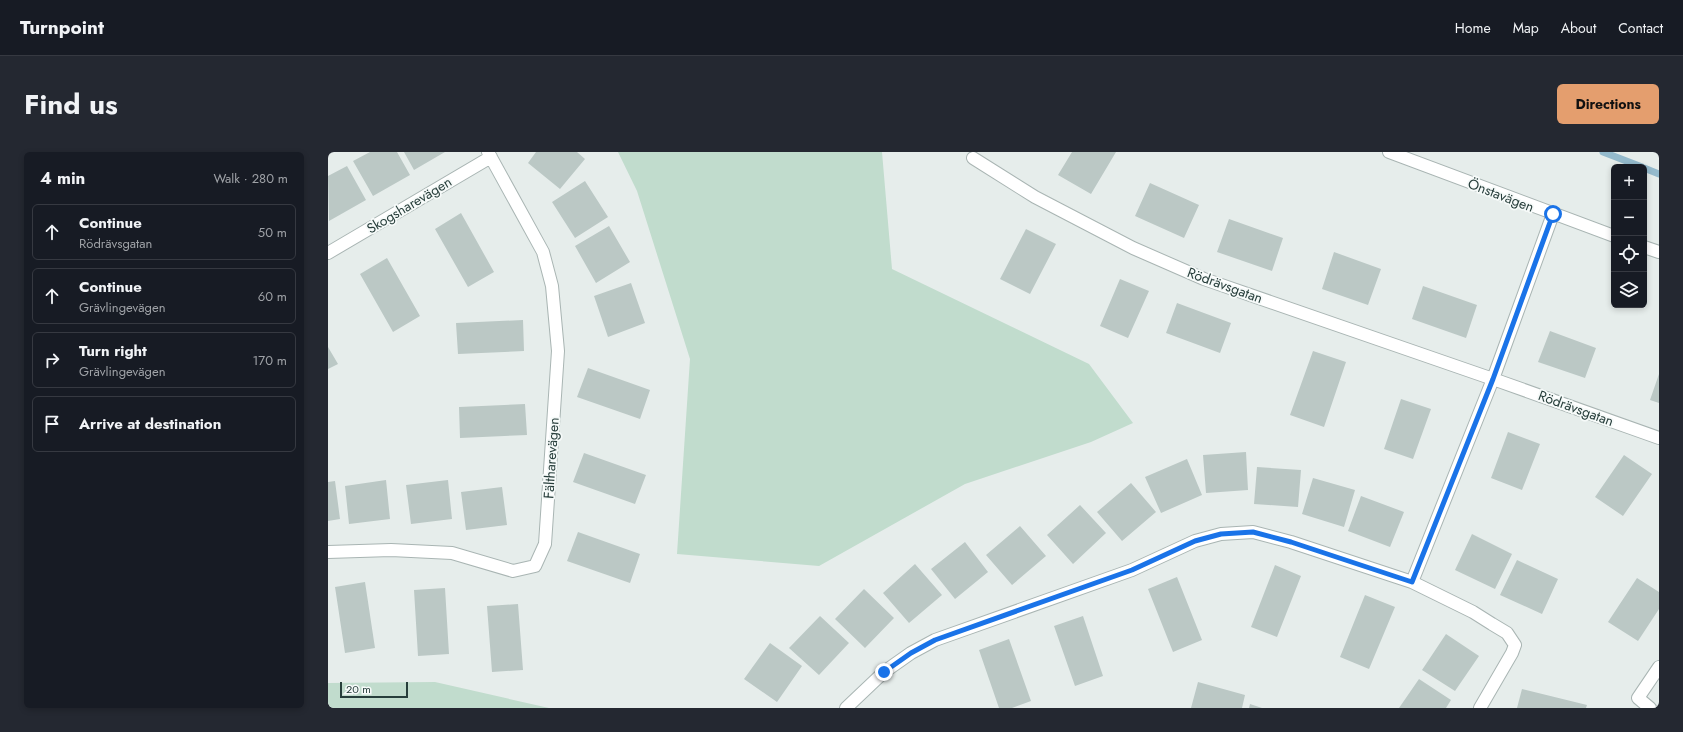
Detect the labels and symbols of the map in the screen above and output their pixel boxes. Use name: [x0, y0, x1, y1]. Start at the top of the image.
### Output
street label: Skogsharevägen: [363, 172, 455, 238]
street label: Önstavägen: [1465, 173, 1537, 217]
route start: [1544, 205, 1562, 223]
street label: Rödrävsgatan: [1184, 262, 1266, 308]
street label: Rödrävsgatan: [1535, 385, 1617, 431]
street label: Fältharevägen: [538, 417, 564, 499]
route end: [875, 663, 893, 681]
scale bar: [340, 680, 408, 699]

